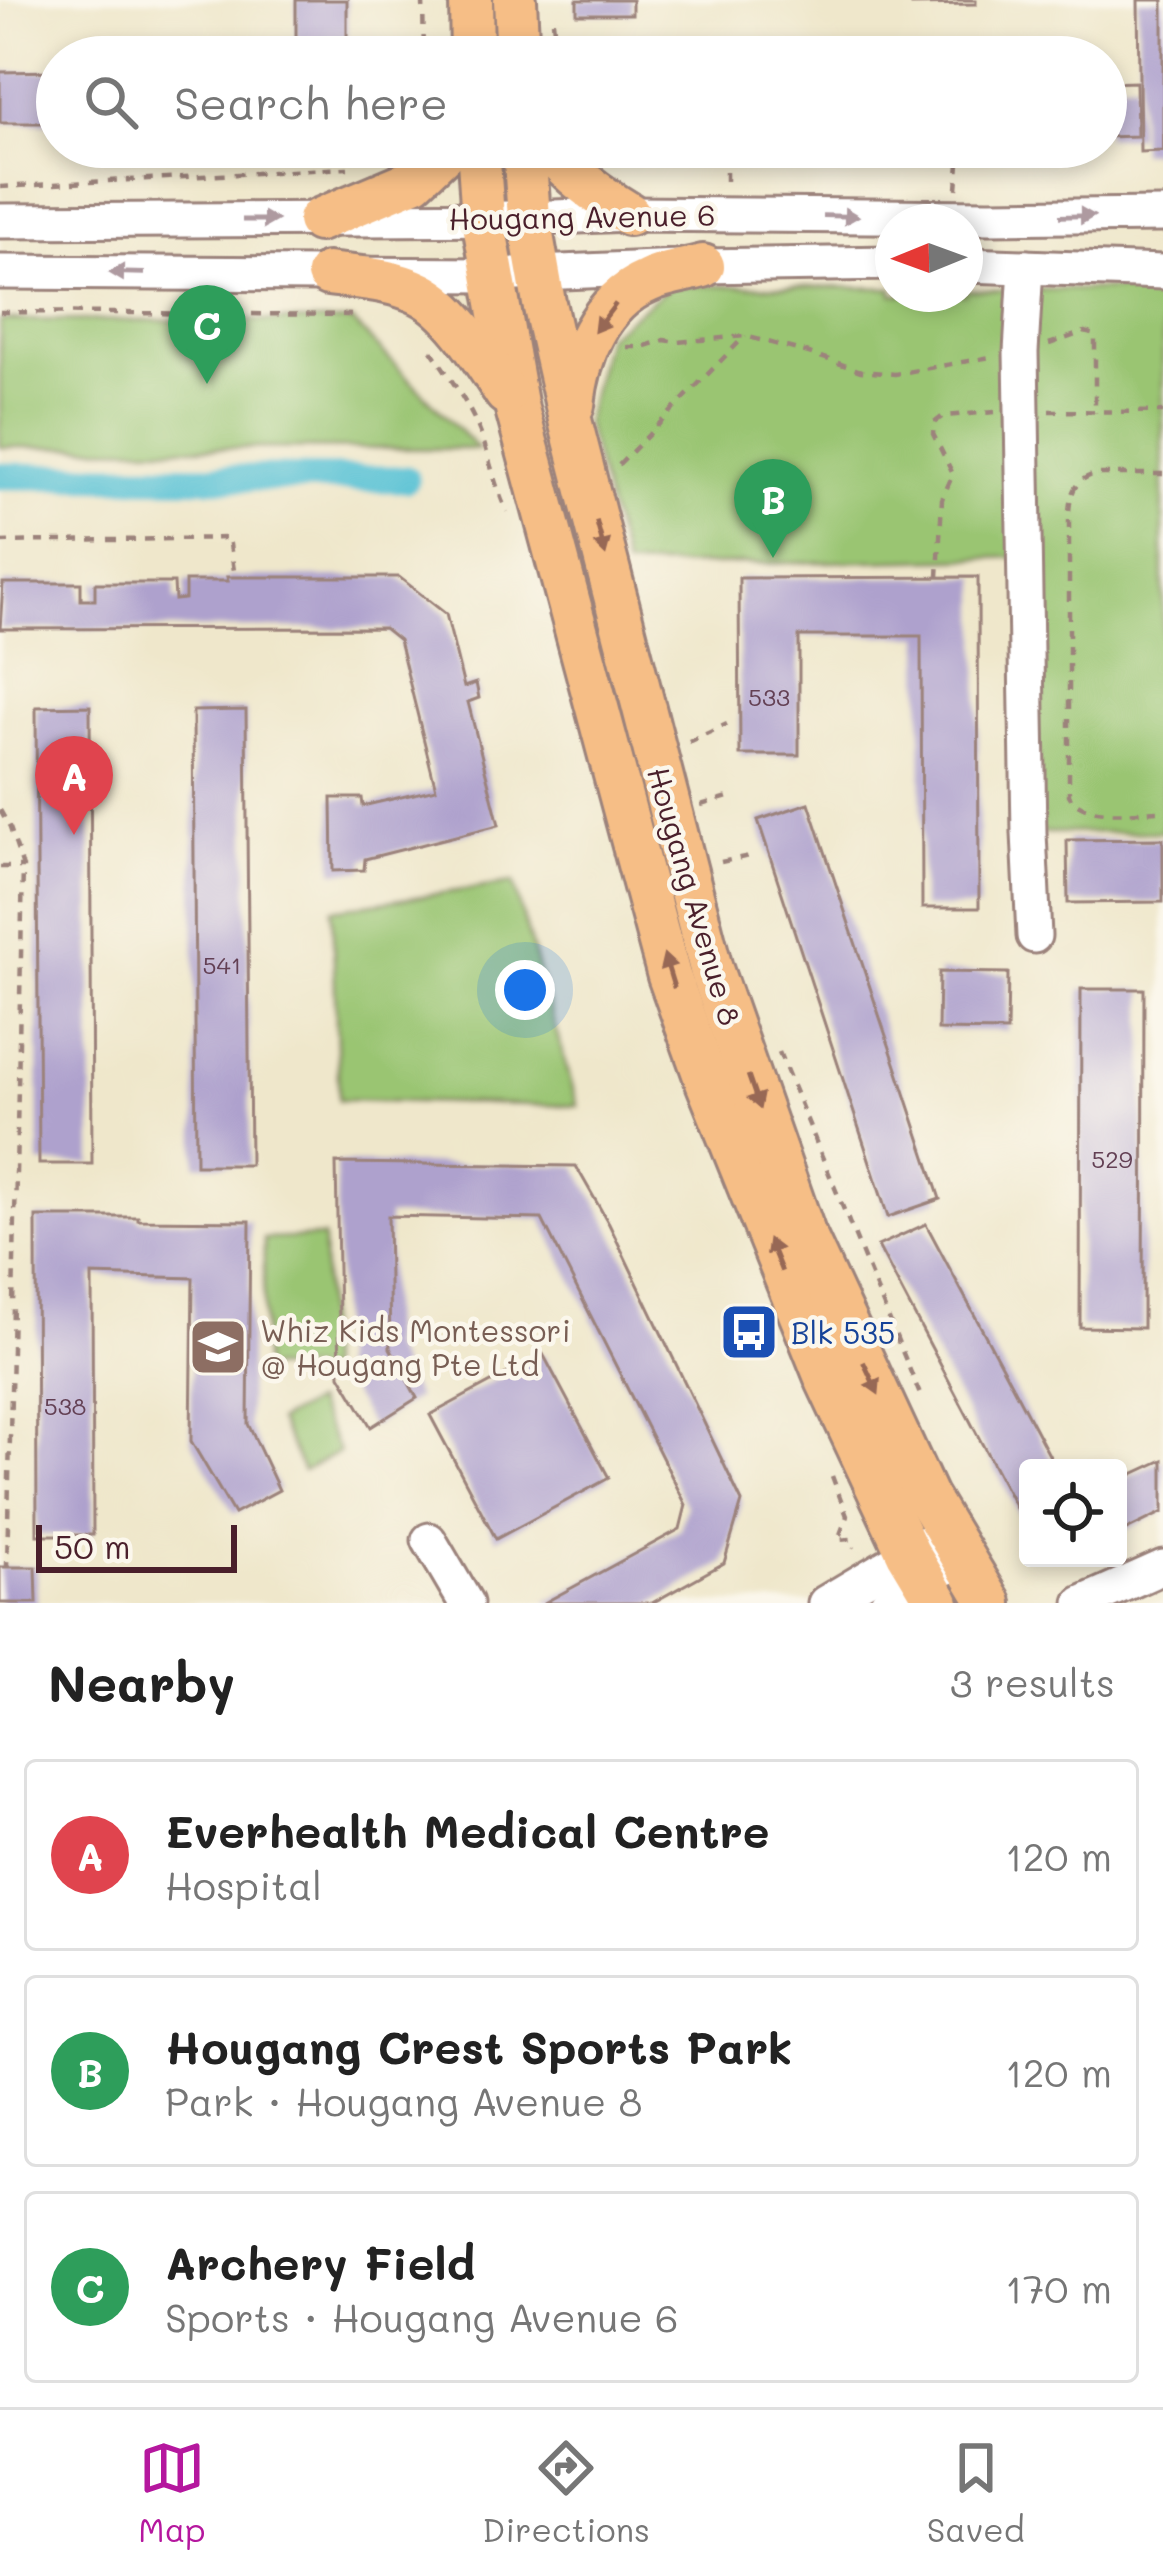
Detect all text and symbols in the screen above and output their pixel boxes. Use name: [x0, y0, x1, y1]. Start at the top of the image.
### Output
search box: [36, 36, 1127, 168]
icon: search: [78, 69, 144, 135]
text: Search here: [174, 73, 448, 131]
street label: Hougang Avenue 6: [448, 194, 716, 238]
north arrow: [875, 204, 983, 312]
one-way arrow: [823, 206, 861, 225]
one-way arrow: [1059, 207, 1097, 226]
one-way arrow: [242, 210, 280, 230]
one-way arrow: [107, 263, 145, 282]
pin: C: [168, 285, 246, 384]
one-way arrow: [594, 302, 618, 334]
pin: B: [734, 459, 812, 558]
one-way arrow: [592, 519, 611, 556]
house number: 533: [748, 681, 790, 712]
pin: A: [35, 736, 113, 835]
street label: Hougang Avenue 8: [639, 762, 751, 1030]
house number: 541: [203, 949, 241, 980]
one-way arrow: [659, 952, 677, 989]
your location: [495, 960, 555, 1020]
one-way arrow: [746, 1074, 764, 1110]
house number: 529: [1091, 1143, 1133, 1174]
one-way arrow: [765, 1236, 784, 1272]
bus stop icon: Blk 535: [718, 1301, 780, 1363]
place label: Whiz Kids Montessori @ Hougang Pte Ltd: [260, 1310, 571, 1384]
place label: Blk 535: [791, 1312, 895, 1352]
school or university icon: Whiz Kids Montessori @ Hougang Pte Ltd: [187, 1316, 249, 1378]
one-way arrow: [861, 1361, 881, 1396]
house number: 538: [44, 1390, 86, 1421]
map controls: [1019, 1459, 1127, 1567]
button: locate: [1019, 1459, 1127, 1567]
scale bar: [36, 1519, 237, 1572]
text: 50 m: [54, 1524, 130, 1567]
text: Nearby: [48, 1648, 235, 1715]
text: 3 results: [950, 1656, 1115, 1707]
text: Everhealth Medical Centre: [165, 1801, 770, 1859]
text: A: [76, 1830, 104, 1881]
text: 120 m: [1005, 1830, 1112, 1881]
text: Hospital: [165, 1859, 322, 1910]
text: Hougang Crest Sports Park: [165, 2017, 792, 2075]
text: B: [77, 2046, 103, 2097]
text: 120 m: [1005, 2046, 1112, 2097]
text: Park · Hougang Avenue 8: [165, 2075, 642, 2126]
text: Archery Field: [165, 2233, 475, 2291]
text: C: [76, 2262, 104, 2313]
text: 170 m: [1005, 2262, 1112, 2313]
text: Sports · Hougang Avenue 6: [165, 2291, 679, 2342]
tab: Map: [138, 2435, 206, 2550]
tab: Directions: [482, 2435, 650, 2550]
tab: Saved: [927, 2435, 1025, 2550]

